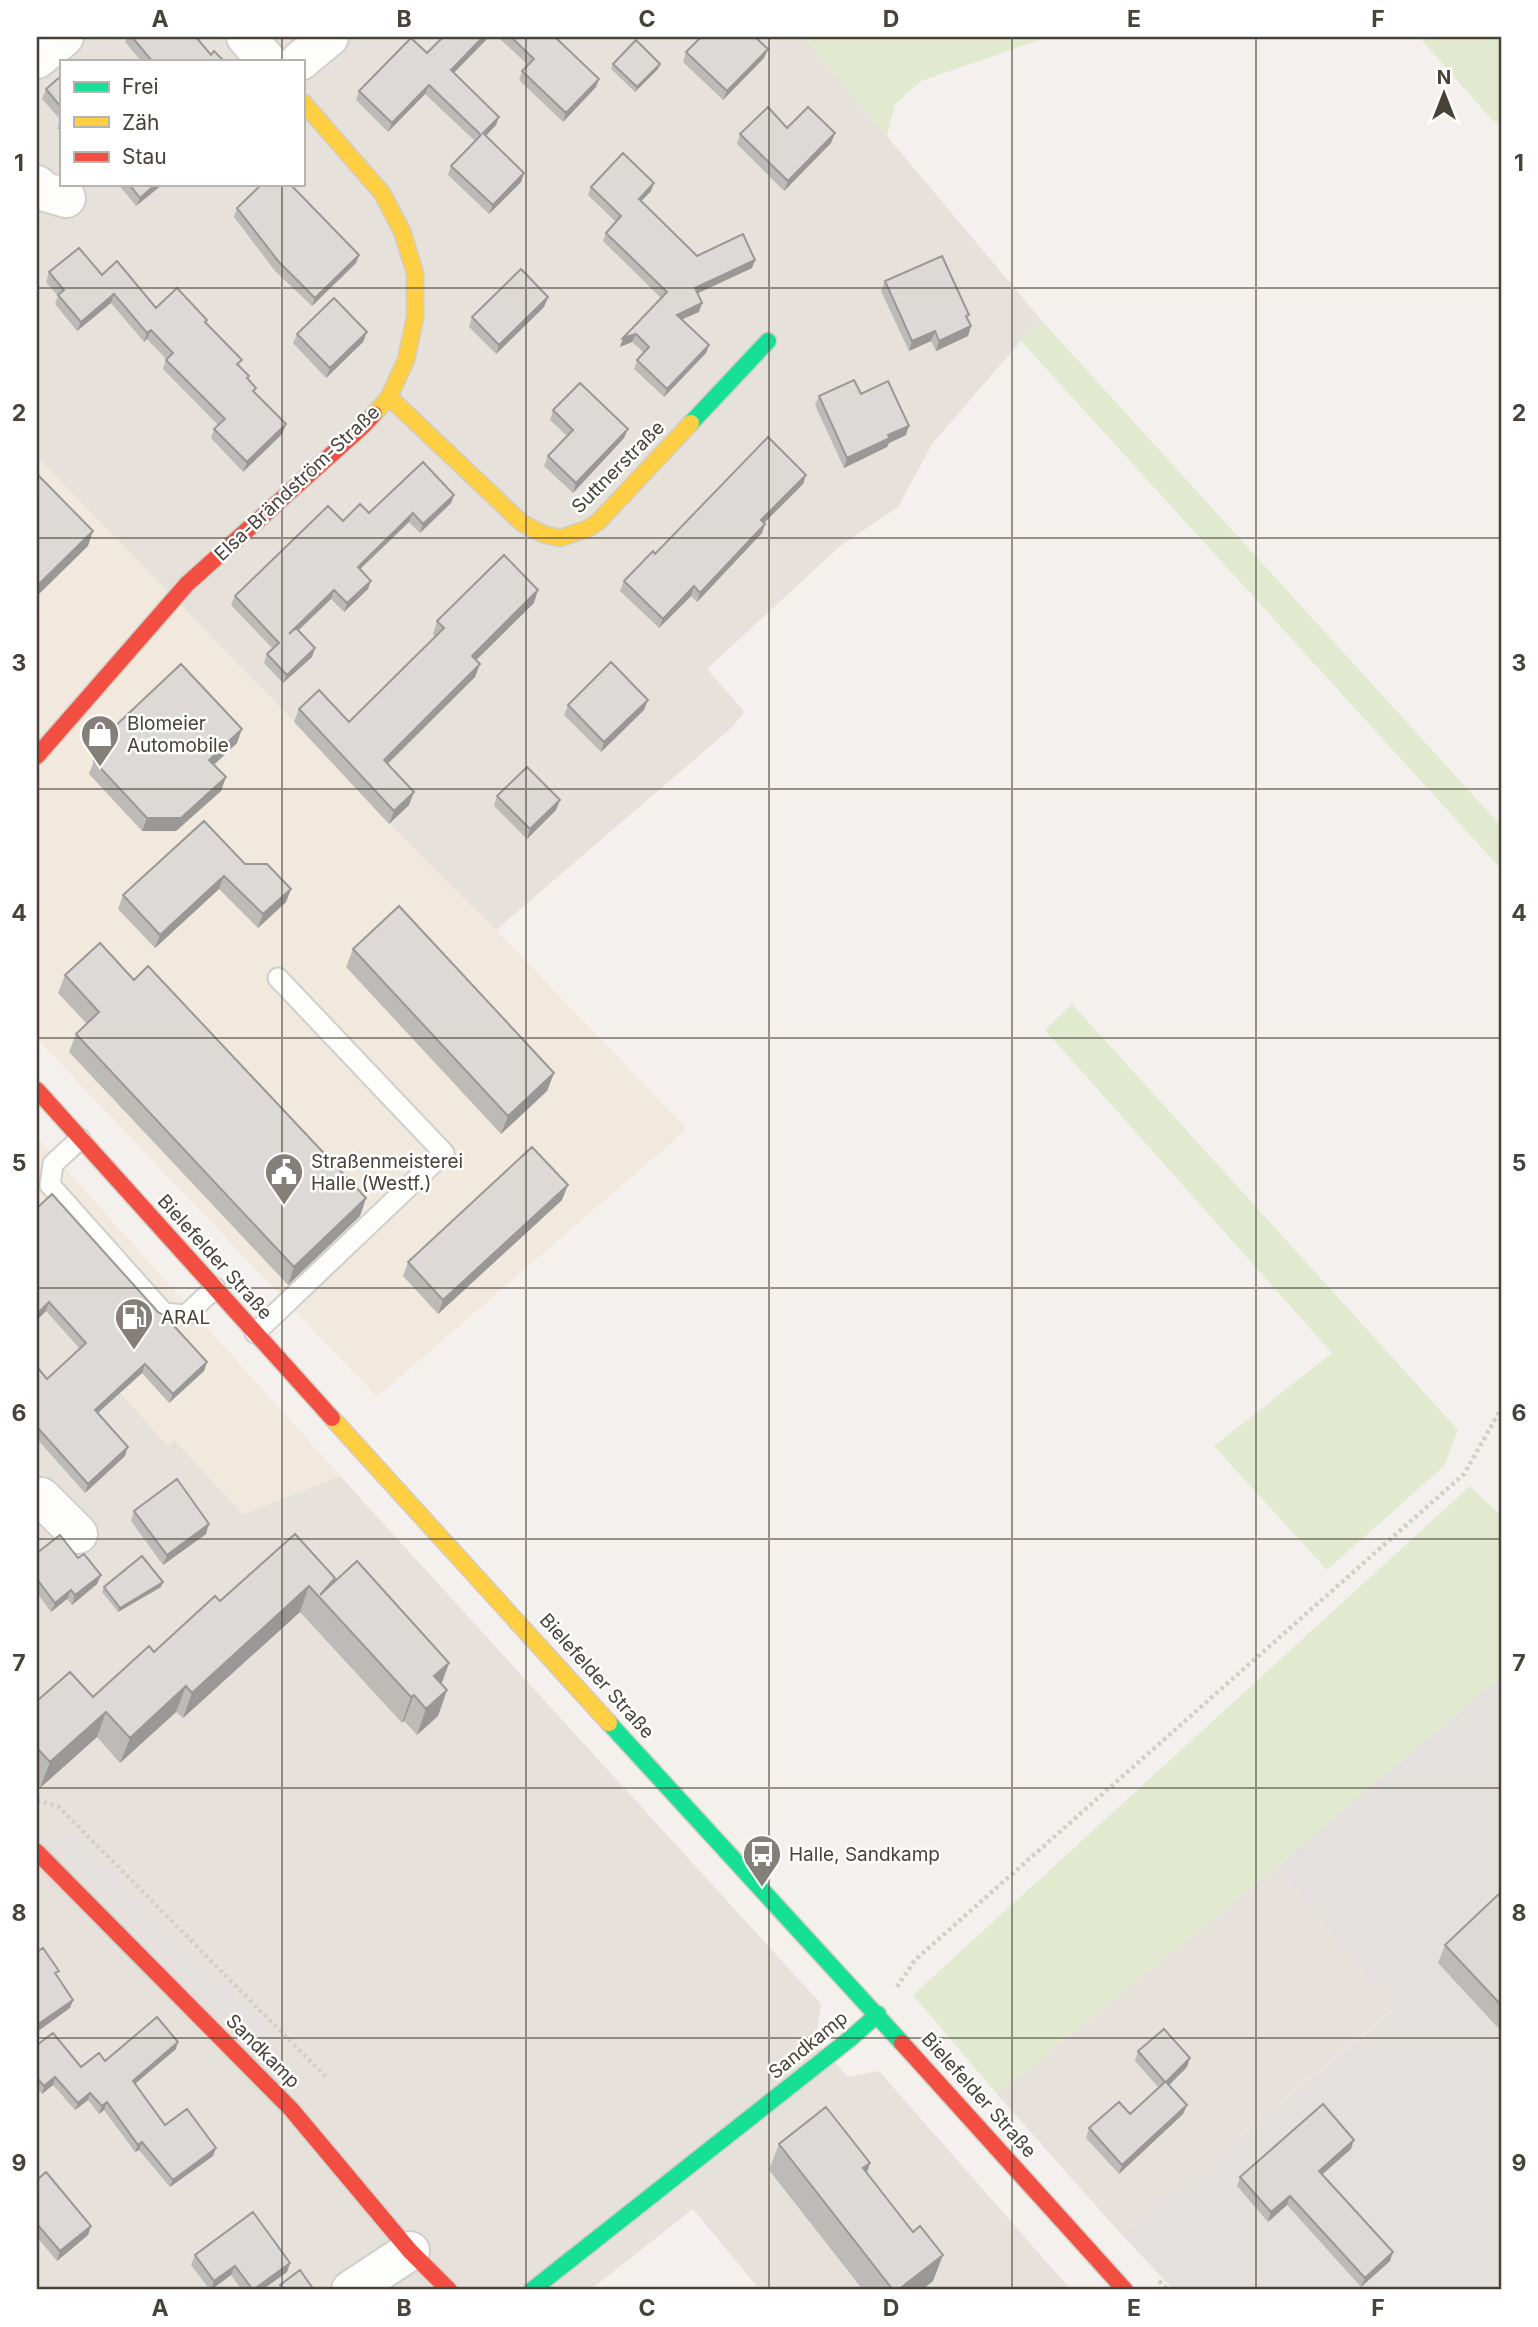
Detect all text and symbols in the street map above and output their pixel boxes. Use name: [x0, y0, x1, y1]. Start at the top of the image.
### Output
text: A: [151, 5, 169, 33]
text: B: [396, 5, 412, 33]
text: C: [638, 5, 656, 33]
text: D: [883, 5, 899, 33]
text: E: [1127, 5, 1141, 33]
text: F: [1371, 5, 1385, 33]
legend: [60, 60, 304, 186]
north arrow: [1408, 60, 1478, 130]
text: N: [1437, 66, 1451, 89]
text: Frei: [122, 74, 159, 99]
text: Zäh: [122, 110, 159, 135]
text: Stau: [122, 144, 167, 169]
text: 1: [14, 149, 24, 177]
text: 1: [1514, 149, 1524, 177]
text: 2: [12, 399, 26, 427]
text: 2: [1512, 399, 1526, 427]
street label: Elsa-Brändström-Straße: [210, 400, 384, 566]
street label: Suttnerstraße: [567, 416, 669, 518]
text: 3: [12, 649, 26, 677]
text: 3: [1512, 649, 1526, 677]
place label: Blomeier Automobile: [127, 712, 229, 757]
shop icon: Blomeier Automobile: [79, 713, 121, 768]
text: 4: [11, 899, 27, 927]
text: 4: [1511, 899, 1527, 927]
text: 5: [12, 1149, 26, 1177]
text: 5: [1512, 1149, 1526, 1177]
place label: Straßenmeisterei Halle (Westf.): [311, 1150, 463, 1195]
public building icon: Straßenmeisterei Halle (Westf.): [263, 1151, 305, 1206]
street label: Bielefelder Straße: [153, 1190, 277, 1324]
fuel station icon: ARAL: [113, 1296, 155, 1351]
place label: ARAL: [161, 1306, 210, 1329]
text: 6: [12, 1399, 26, 1427]
text: 6: [1512, 1399, 1526, 1427]
street label: Bielefelder Straße: [535, 1609, 659, 1743]
text: 7: [12, 1649, 26, 1677]
text: 7: [1512, 1649, 1526, 1677]
bus stop icon: Halle, Sandkamp: [741, 1833, 783, 1888]
place label: Halle, Sandkamp: [789, 1843, 940, 1866]
text: 8: [12, 1899, 26, 1927]
text: 8: [1512, 1899, 1526, 1927]
street label: Sandkamp: [764, 2006, 852, 2084]
street label: Sandkamp: [221, 2009, 305, 2093]
street label: Bielefelder Straße: [917, 2028, 1041, 2162]
text: 9: [12, 2149, 26, 2177]
text: 9: [1512, 2149, 1526, 2177]
text: A: [151, 2294, 169, 2322]
text: B: [396, 2294, 412, 2322]
text: C: [638, 2294, 656, 2322]
text: D: [883, 2294, 899, 2322]
text: E: [1127, 2294, 1141, 2322]
text: F: [1371, 2294, 1385, 2322]

